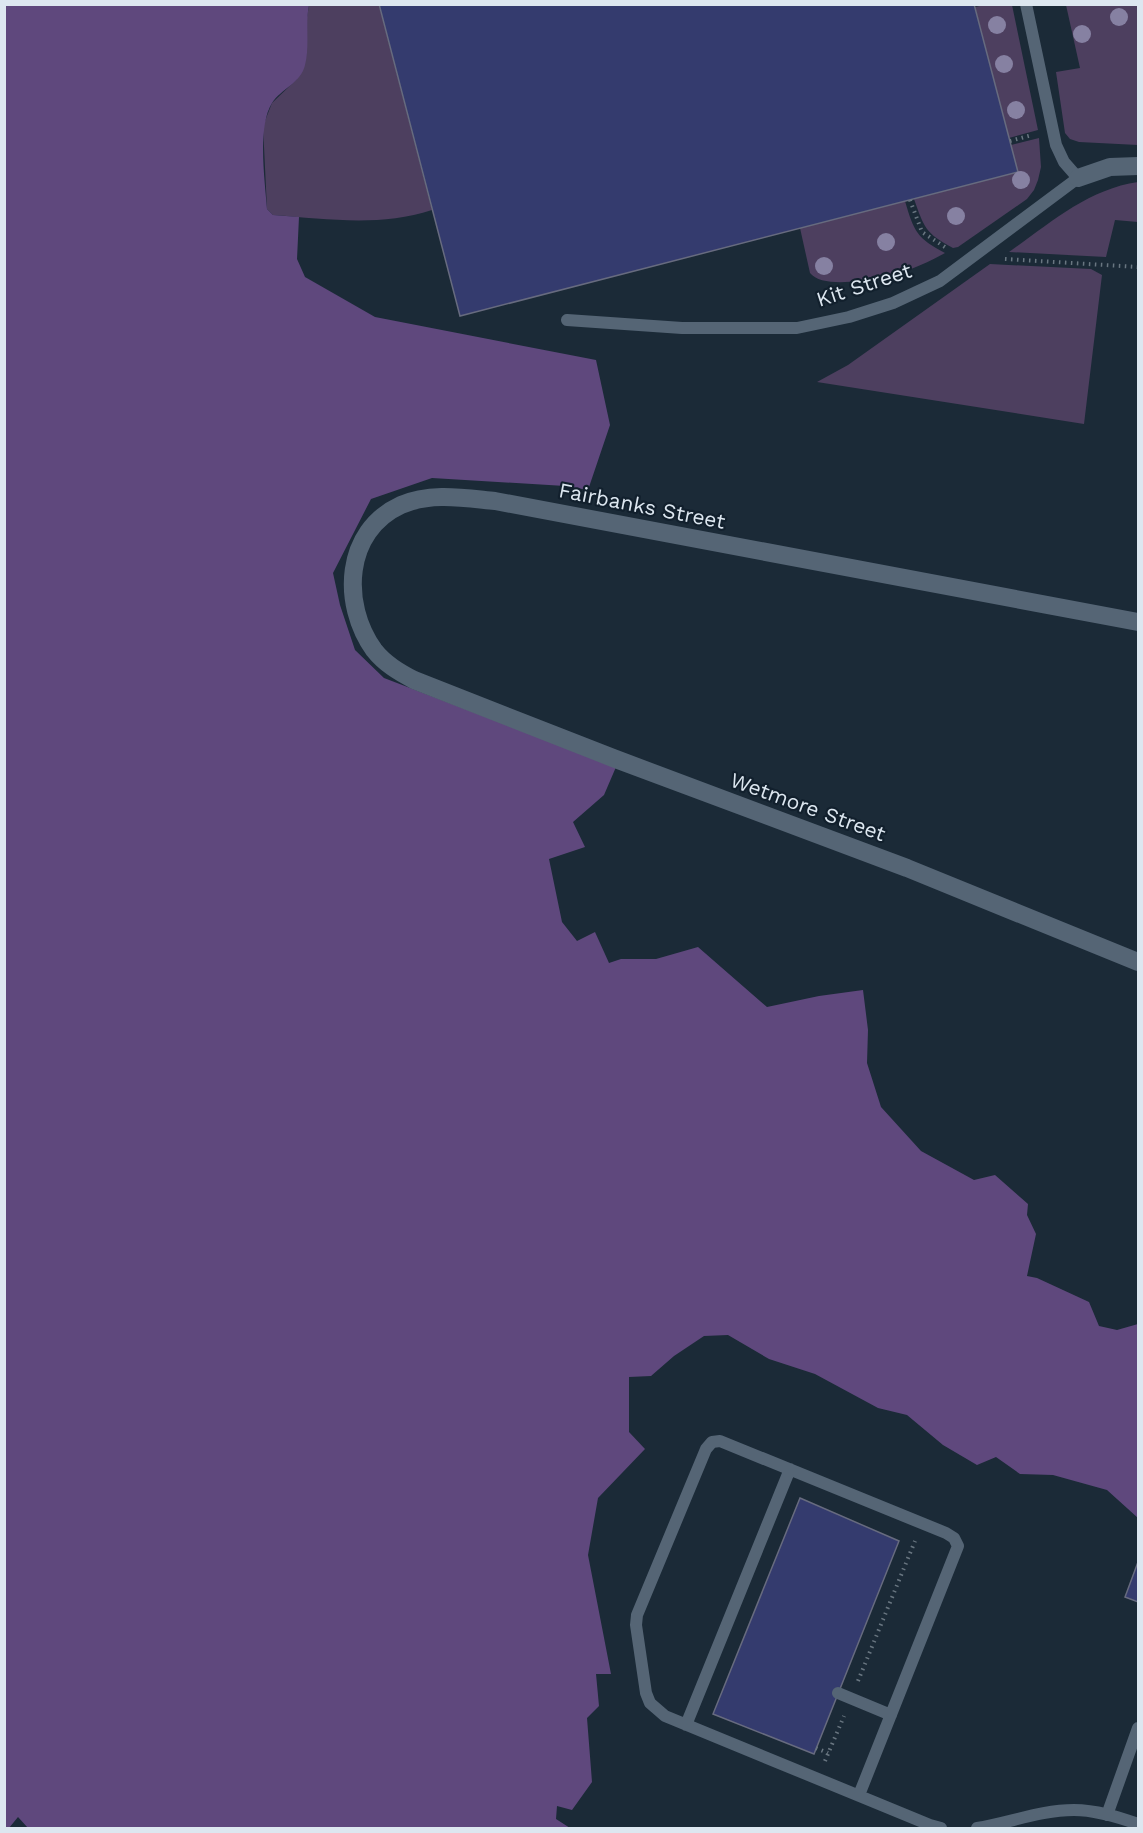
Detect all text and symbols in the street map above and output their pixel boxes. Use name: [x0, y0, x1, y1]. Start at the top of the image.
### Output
street label: Kit Street: [813, 257, 915, 312]
street label: Fairbanks Street: [557, 477, 728, 534]
street label: Wetmore Street: [727, 767, 889, 846]

